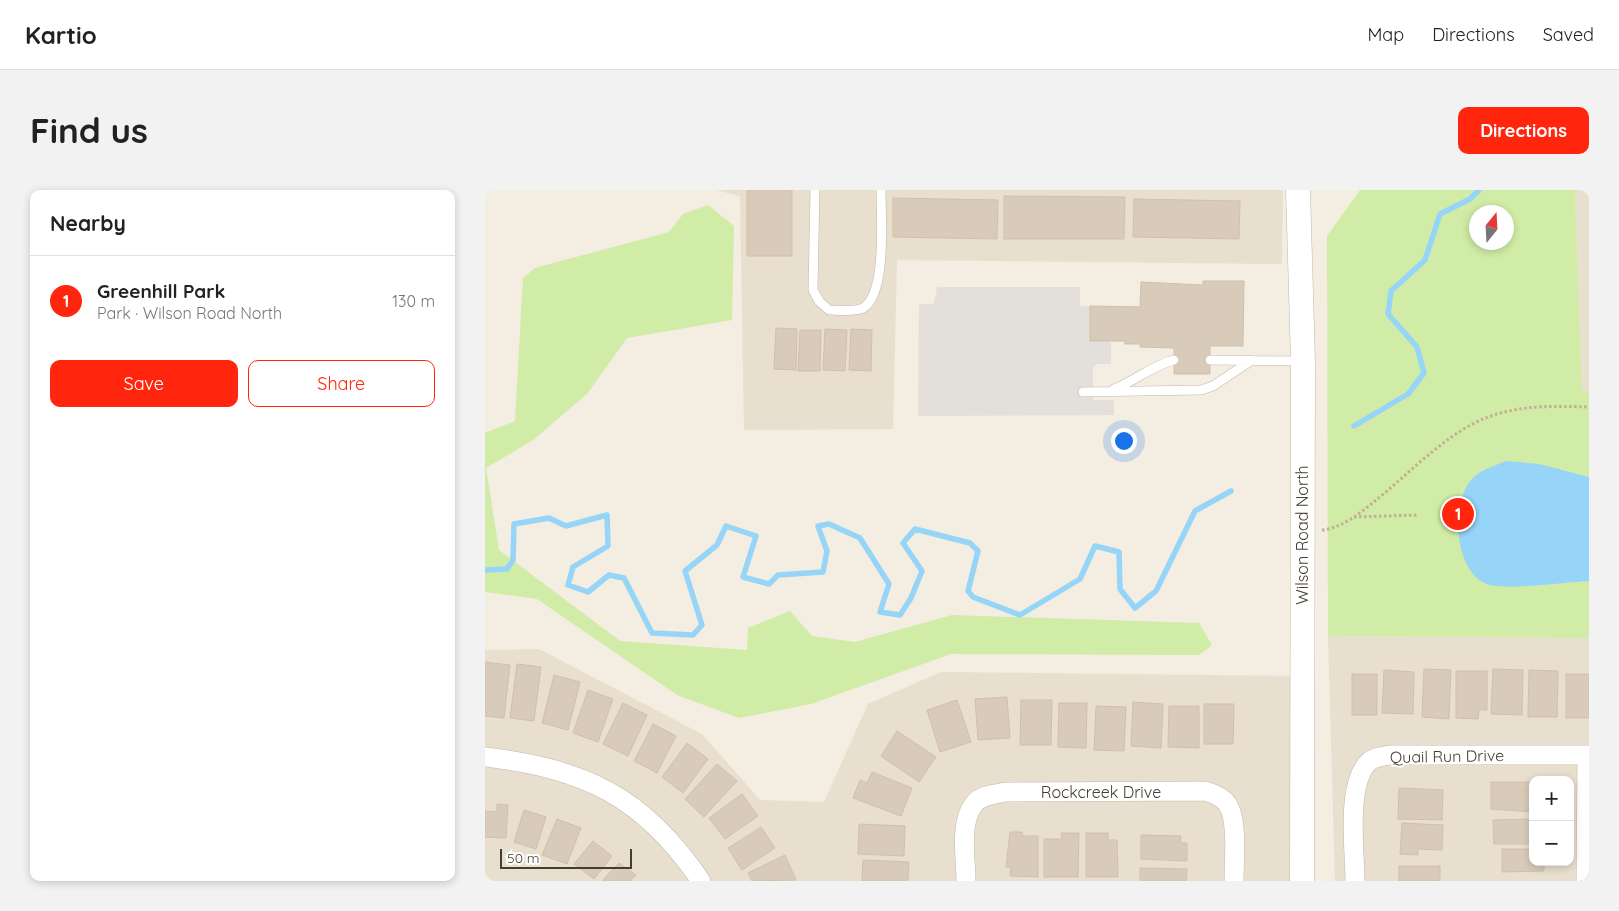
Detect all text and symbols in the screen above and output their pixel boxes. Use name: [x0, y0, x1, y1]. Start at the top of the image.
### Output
text: Kartio: [25, 20, 97, 50]
text: Map: [1367, 23, 1404, 46]
text: Directions: [1432, 23, 1515, 46]
text: Saved: [1543, 23, 1594, 46]
button: Directions: [1458, 107, 1589, 154]
text: Find us: [30, 108, 148, 152]
north arrow: [1469, 205, 1514, 250]
text: Nearby: [50, 210, 126, 236]
text: Greenhill Park: [97, 279, 225, 303]
text: 1: [63, 291, 69, 311]
text: 130 m: [392, 291, 435, 311]
text: Park · Wilson Road North: [97, 303, 282, 323]
button: Save: [50, 360, 238, 407]
button: Share: [248, 360, 435, 407]
your location: [1111, 428, 1137, 454]
street label: Wilson Road North: [1292, 465, 1312, 605]
pin: 1: [1442, 495, 1474, 533]
street label: Quail Run Drive: [1390, 745, 1504, 767]
map controls: [1529, 776, 1574, 866]
button: +: [1529, 776, 1574, 821]
street label: Rockcreek Drive: [1041, 782, 1161, 802]
button: −: [1529, 821, 1574, 866]
scale bar: [500, 846, 633, 869]
text: 50 m: [507, 849, 540, 867]

